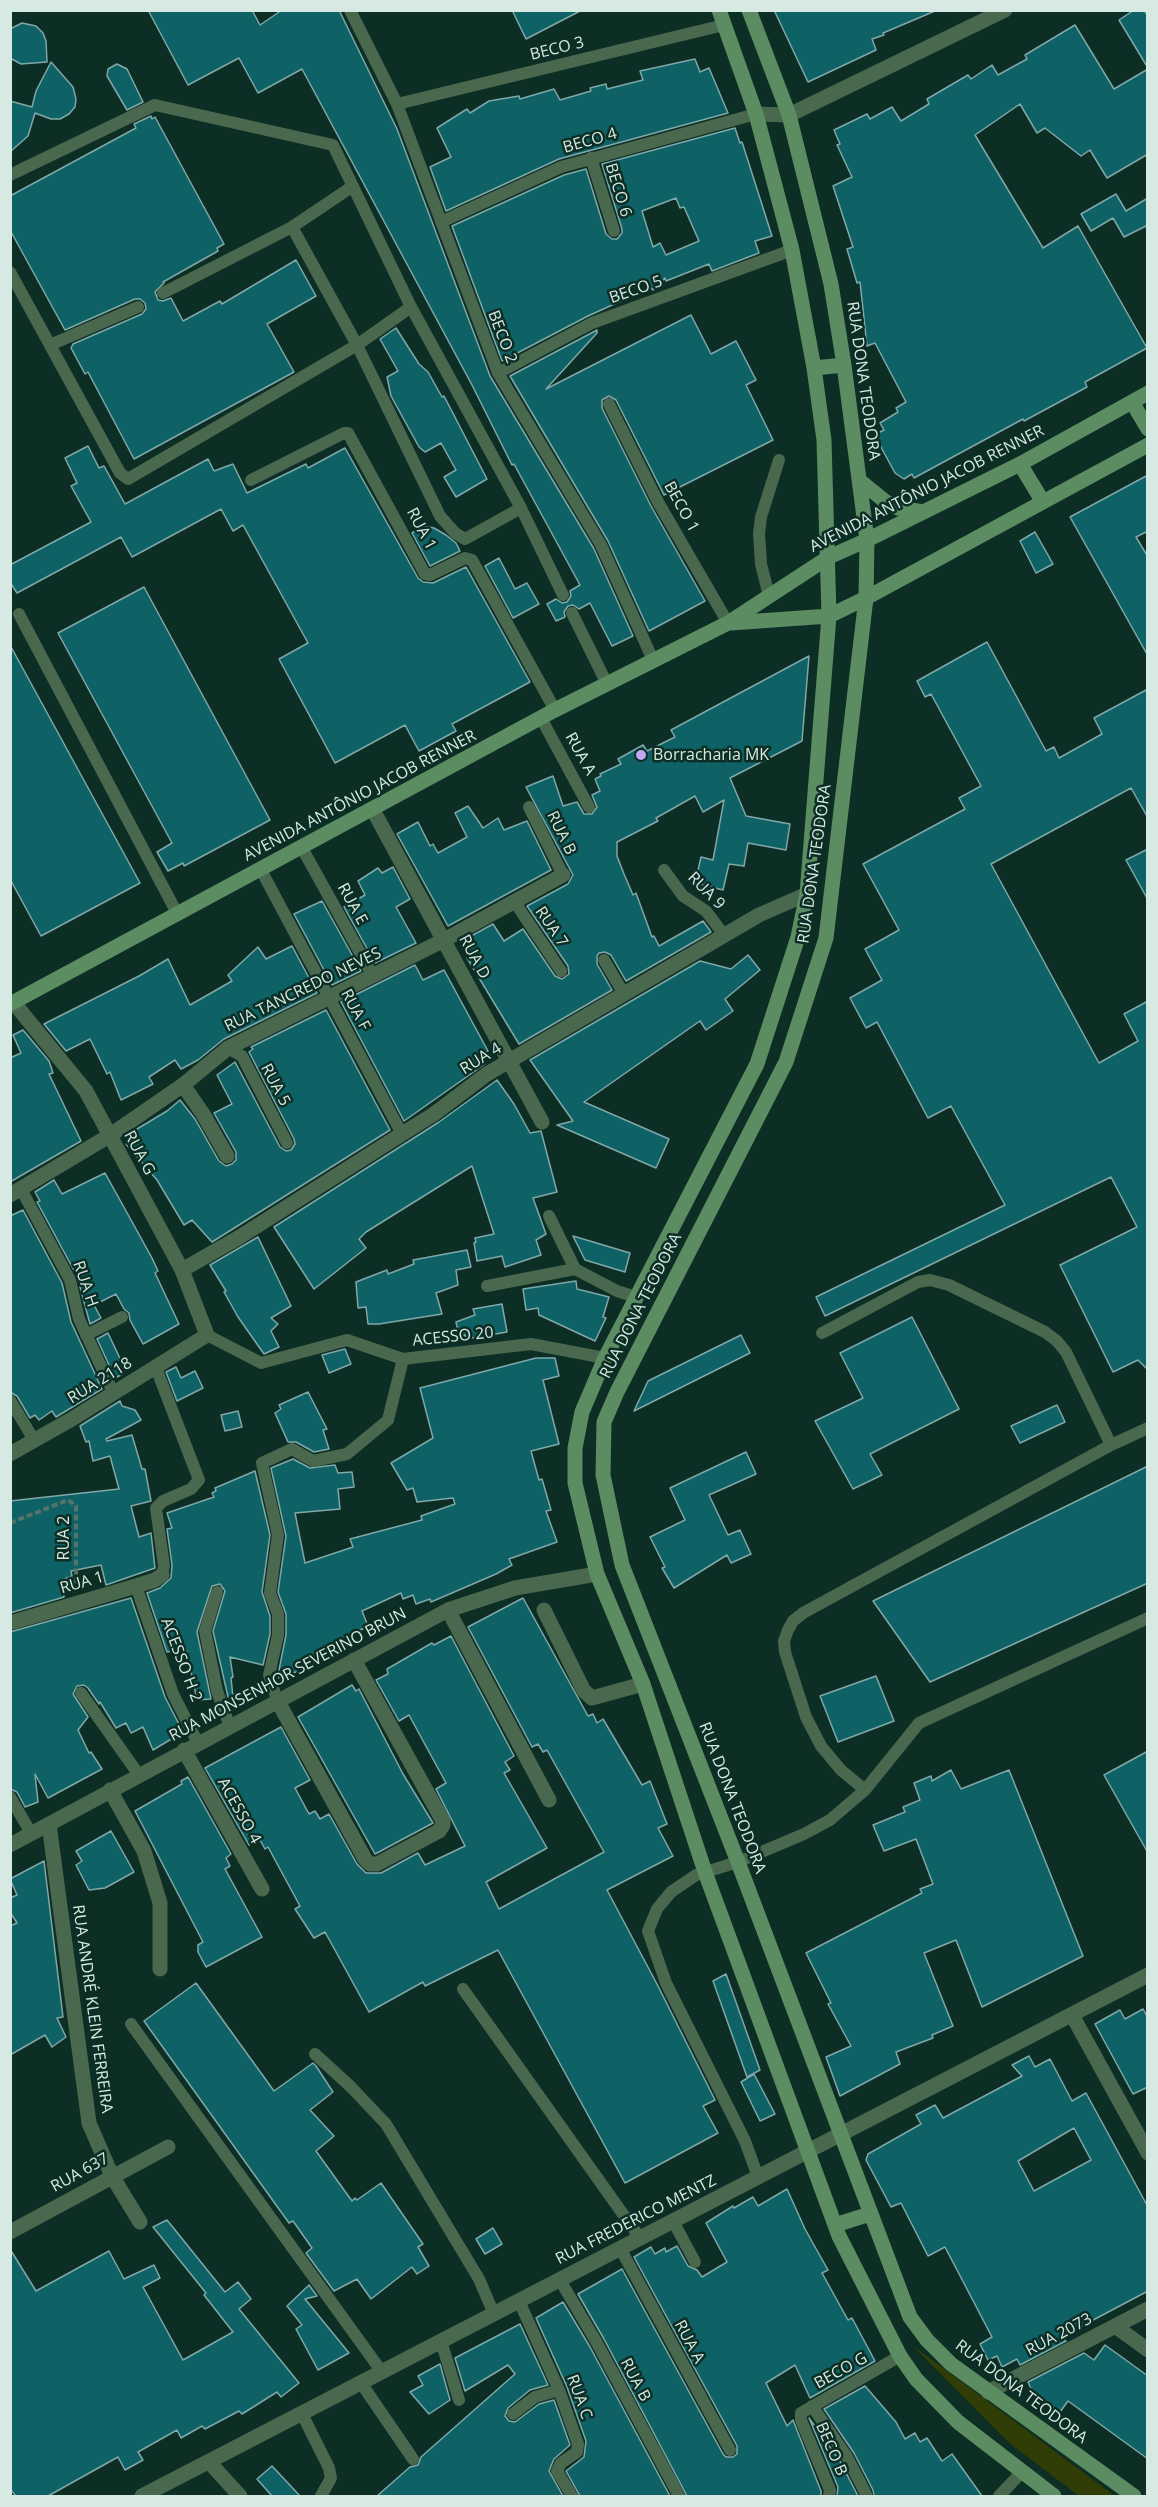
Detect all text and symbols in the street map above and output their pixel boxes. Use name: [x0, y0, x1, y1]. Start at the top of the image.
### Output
street label: BECO 3: [528, 33, 586, 65]
street label: BECO 4: [561, 124, 619, 158]
street label: BECO 6: [601, 161, 635, 219]
street label: BECO 5: [607, 272, 665, 308]
street label: RUA DONA TEODORA: [842, 300, 884, 462]
street label: BECO 2: [483, 308, 521, 366]
street label: AVENIDA ANTÔNIO JACOB RENNER: [807, 421, 1047, 557]
street label: BECO 1: [659, 478, 703, 536]
street label: RUA 1: [402, 505, 440, 553]
street label: AVENIDA ANTÔNIO JACOB RENNER: [240, 726, 480, 866]
street label: RUA A: [560, 729, 600, 779]
place label: Borracharia MK: [653, 745, 769, 765]
marker: Borracharia MK: [634, 748, 648, 762]
street label: RUA DONA TEODORA: [794, 783, 836, 945]
street label: RUA B: [542, 808, 580, 858]
street label: RUA 9: [683, 868, 729, 914]
street label: RUA E: [333, 880, 371, 928]
street label: RUA 7: [530, 903, 572, 951]
street label: RUA D: [454, 932, 494, 982]
street label: RUA TANCREDO NEVES: [222, 944, 384, 1036]
street label: RUA F: [336, 986, 374, 1034]
street label: RUA 4: [457, 1039, 505, 1079]
street label: RUA 5: [256, 1061, 294, 1109]
street label: RUA G: [119, 1128, 159, 1178]
street label: RUA DONA TEODORA: [596, 1230, 686, 1382]
street label: RUA H: [68, 1258, 102, 1310]
street label: ACESSO 20: [411, 1323, 495, 1351]
street label: RUA 2118: [64, 1354, 136, 1408]
street label: RUA 2: [54, 1516, 74, 1560]
street label: RUA 1: [58, 1568, 106, 1598]
street label: RUA MONSENHOR SEVERINO BRUN: [166, 1604, 410, 1746]
street label: ACESSO H 2: [156, 1615, 206, 1705]
street label: RUA DONA TEODORA: [694, 1720, 770, 1876]
street label: ACESSO 4: [213, 1775, 265, 1847]
street label: RUA ANDRÉ KLEIN FERREIRA: [68, 1903, 116, 2115]
street label: RUA 637: [48, 2149, 112, 2197]
street label: RUA FREDERICO MENTZ: [552, 2171, 720, 2269]
street label: RUA 2073: [1023, 2310, 1095, 2360]
street label: RUA A: [670, 2317, 708, 2367]
street label: RUA DONA TEODORA: [951, 2336, 1091, 2448]
street label: BECO G: [811, 2349, 871, 2393]
street label: RUA B: [616, 2355, 654, 2405]
street label: RUA C: [562, 2372, 596, 2422]
street label: BECO B: [811, 2419, 851, 2479]

